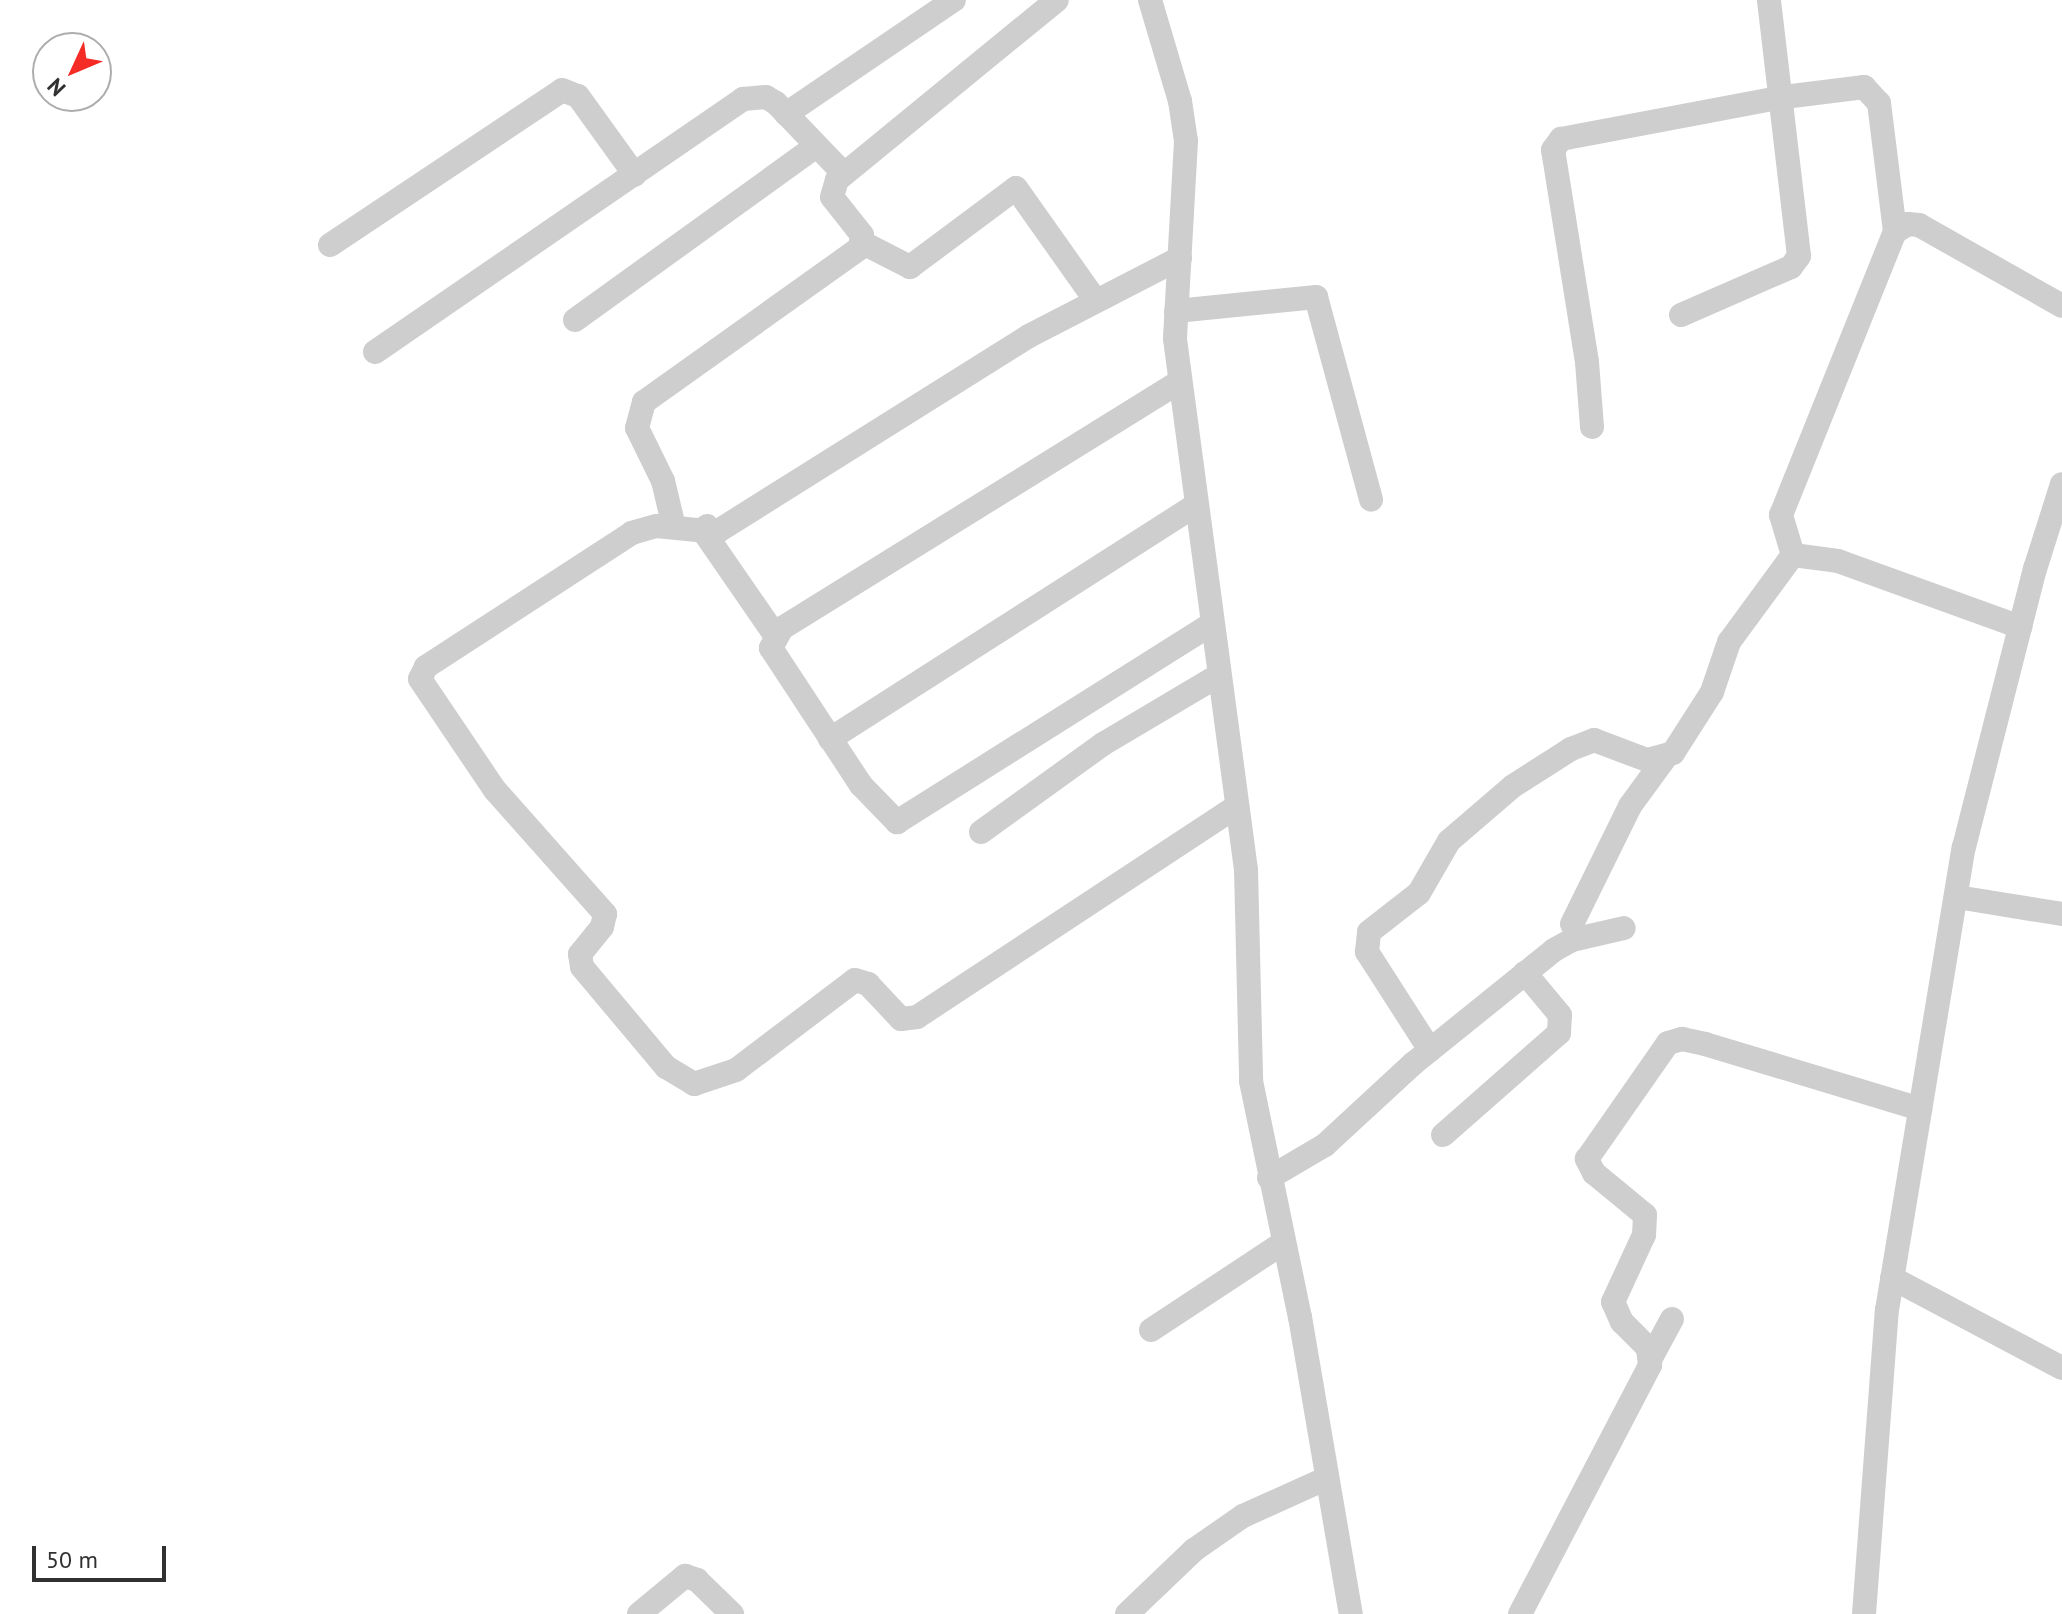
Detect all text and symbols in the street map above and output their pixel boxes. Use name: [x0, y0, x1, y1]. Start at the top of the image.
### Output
north arrow: [32, 32, 112, 112]
text: N: [41, 72, 71, 102]
scale bar: [36, 1530, 170, 1580]
text: 50 m: [46, 1544, 98, 1575]

